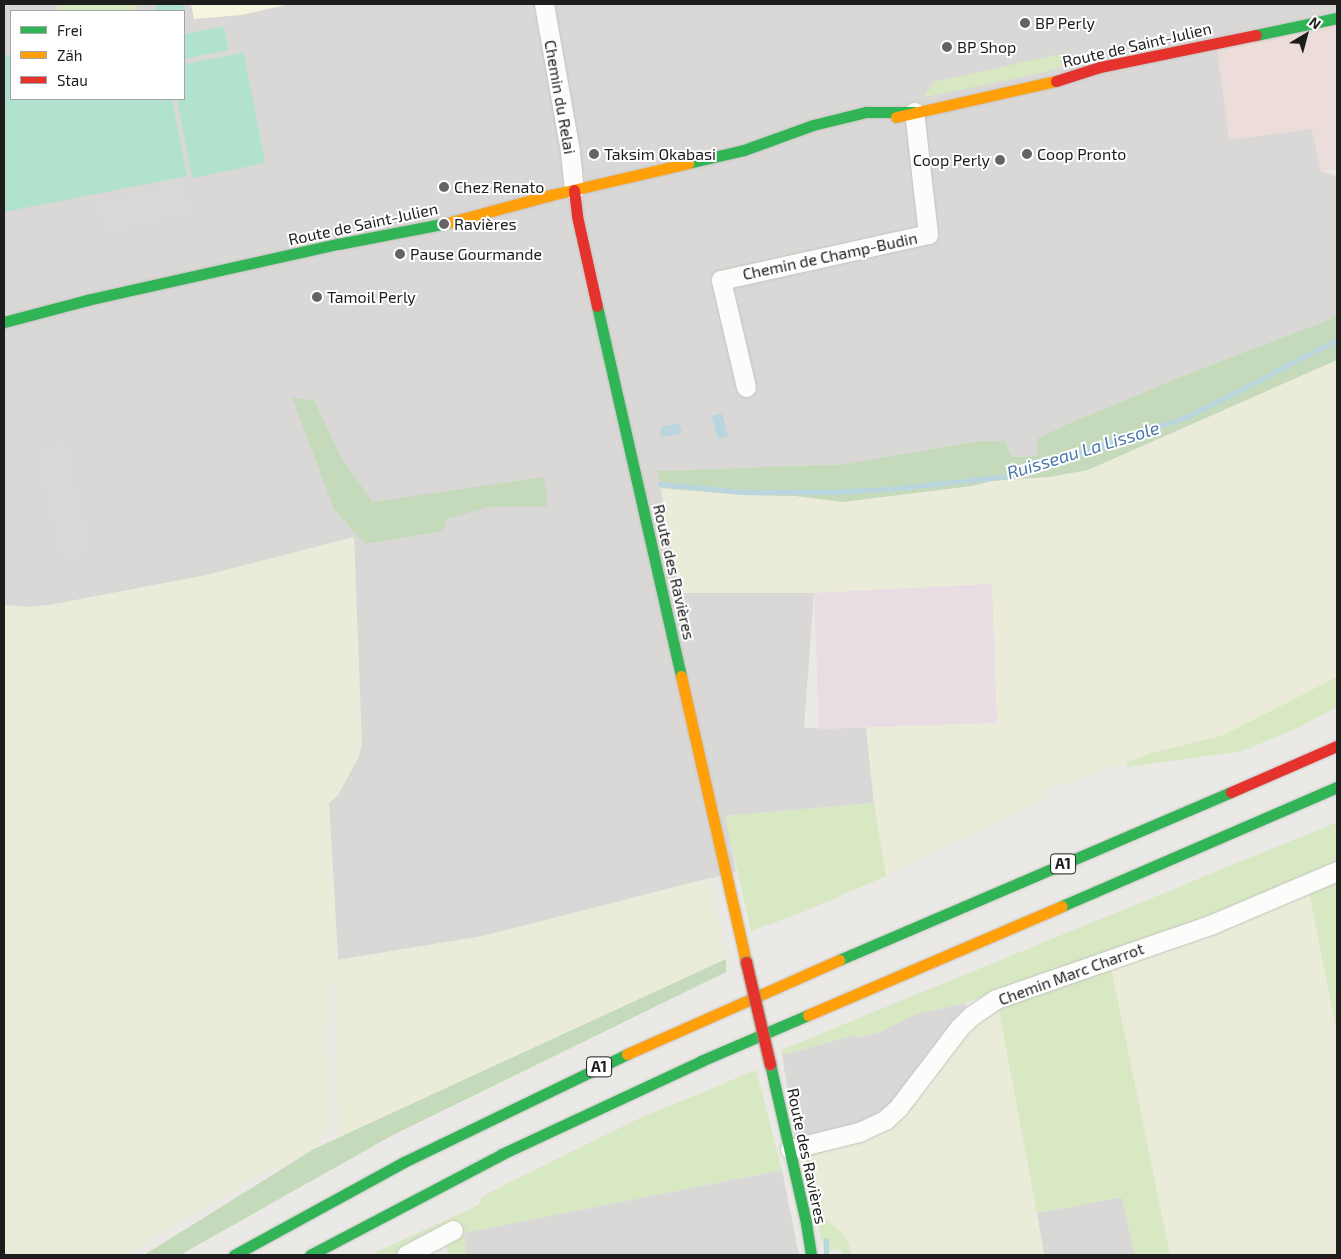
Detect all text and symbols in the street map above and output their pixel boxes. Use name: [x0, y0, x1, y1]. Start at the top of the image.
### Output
legend: [10, 10, 185, 100]
north arrow: [1281, 10, 1331, 60]
place label: BP Perly: [1035, 13, 1095, 33]
text: N: [1306, 13, 1324, 32]
marker: BP Perly: [1019, 17, 1031, 29]
street label: Route de Saint-Julien: [1061, 19, 1213, 71]
text: Frei: [57, 21, 82, 39]
place label: BP Shop: [957, 37, 1017, 57]
street label: Chemin du Relai: [541, 38, 579, 156]
marker: BP Shop: [941, 41, 953, 53]
text: Zäh: [57, 46, 82, 64]
text: Stau: [57, 71, 88, 89]
place label: Taksim Okabasi: [604, 144, 716, 164]
place label: Coop Pronto: [1037, 144, 1126, 164]
marker: Taksim Okabasi: [588, 148, 600, 160]
marker: Coop Pronto: [1021, 148, 1033, 160]
place label: Coop Perly: [913, 150, 990, 170]
marker: Coop Perly: [994, 154, 1006, 166]
place label: Chez Renato: [454, 177, 544, 197]
marker: Chez Renato: [438, 181, 450, 193]
street label: Route de Saint-Julien: [286, 199, 440, 249]
place label: Ravières: [454, 214, 517, 234]
marker: Ravières: [438, 218, 450, 230]
street label: Chemin de Champ-Budin: [741, 228, 919, 284]
place label: Pause Gourmande: [410, 244, 542, 264]
marker: Pause Gourmande: [394, 248, 406, 260]
place label: Tamoil Perly: [327, 287, 416, 307]
marker: Tamoil Perly: [311, 291, 323, 303]
water label: Ruisseau La Lissole: [1004, 416, 1162, 484]
street label: Route des Ravières: [649, 502, 699, 642]
road number: A1: [1049, 852, 1077, 876]
street label: Chemin Marc Charrot: [996, 939, 1146, 1009]
road number: A1: [585, 1054, 613, 1080]
street label: Route des Ravières: [783, 1086, 831, 1226]

